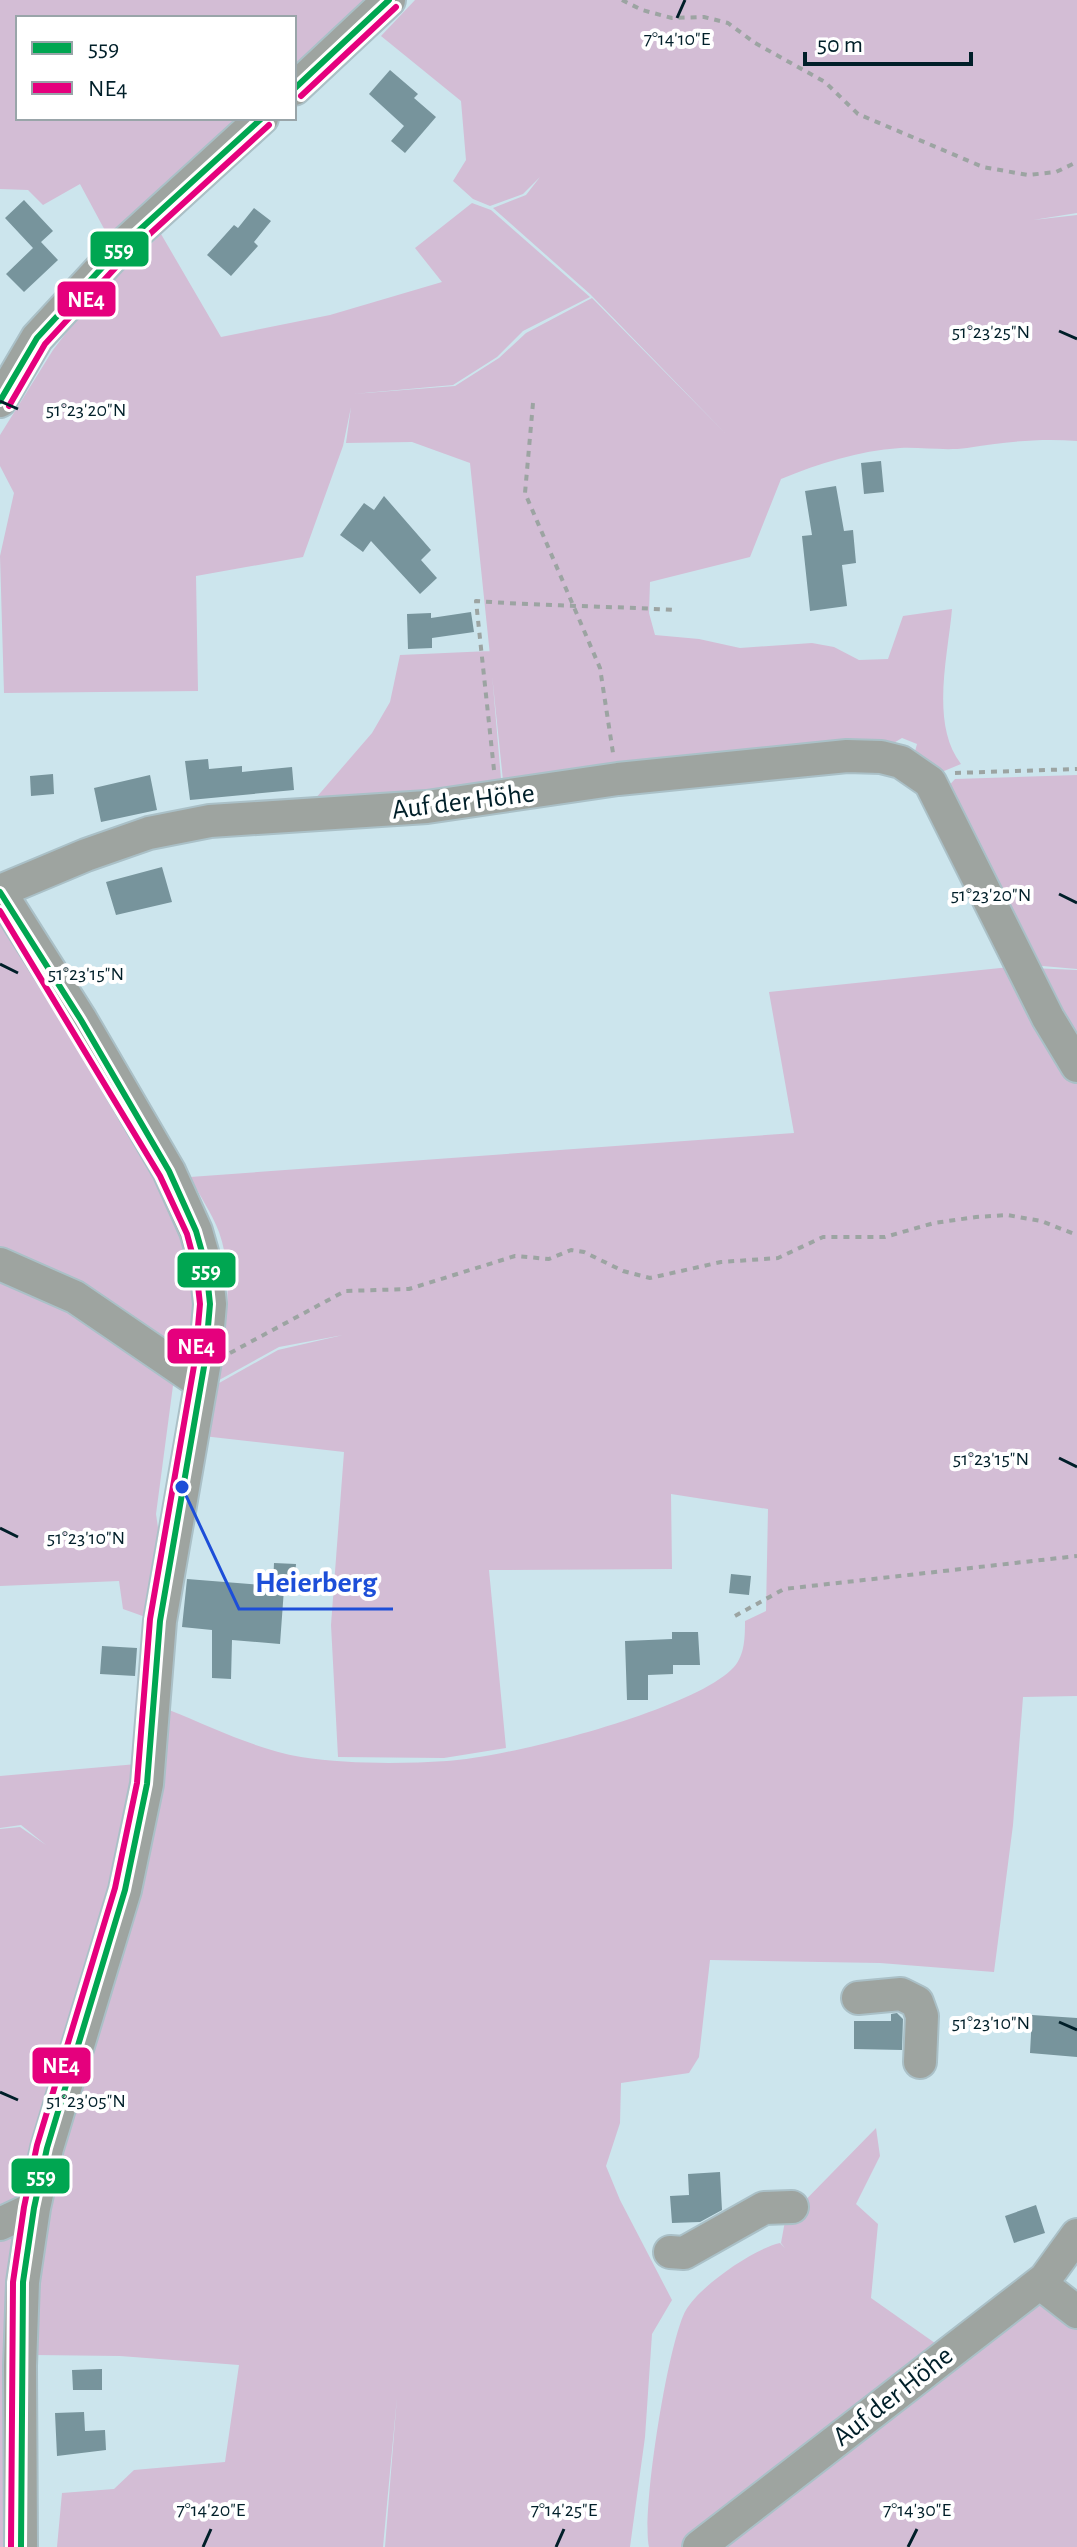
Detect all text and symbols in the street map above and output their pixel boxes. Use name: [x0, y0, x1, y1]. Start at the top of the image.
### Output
legend: [16, 16, 296, 120]
scale bar: [805, 16, 971, 66]
text: 7°14'10"E: [644, 29, 711, 49]
text: 50 m: [817, 33, 863, 57]
text: 559: [88, 37, 119, 61]
text: NE4: [88, 77, 128, 101]
line badge: 559: [89, 230, 150, 268]
text: 559: [104, 239, 134, 261]
line badge: NE4: [56, 280, 117, 318]
text: NE4: [67, 289, 105, 311]
text: 51°23'25"N: [952, 322, 1030, 342]
text: 51°23'20"N: [46, 400, 126, 420]
street label: Auf der Höhe: [390, 779, 536, 825]
text: 51°23'20"N: [951, 885, 1031, 905]
text: 51°23'15"N: [48, 964, 124, 984]
line badge: 559: [176, 1251, 237, 1289]
text: 559: [191, 1260, 221, 1282]
line badge: NE4: [166, 1327, 227, 1365]
text: NE4: [177, 1336, 215, 1358]
text: 51°23'15"N: [953, 1449, 1029, 1469]
text: 51°23'10"N: [47, 1528, 125, 1548]
callout: Heierberg: [239, 1555, 393, 1609]
text: Heierberg: [255, 1568, 378, 1598]
text: 51°23'10"N: [952, 2013, 1030, 2033]
line badge: NE4: [31, 2046, 92, 2085]
text: NE4: [42, 2055, 80, 2077]
text: 51°23'05"N: [46, 2091, 126, 2111]
line badge: 559: [10, 2157, 71, 2195]
text: 559: [26, 2166, 56, 2188]
street label: Auf der Höhe: [828, 2341, 958, 2452]
text: 7°14'20"E: [177, 2500, 246, 2520]
text: 7°14'25"E: [531, 2500, 598, 2520]
text: 7°14'30"E: [883, 2500, 951, 2520]

